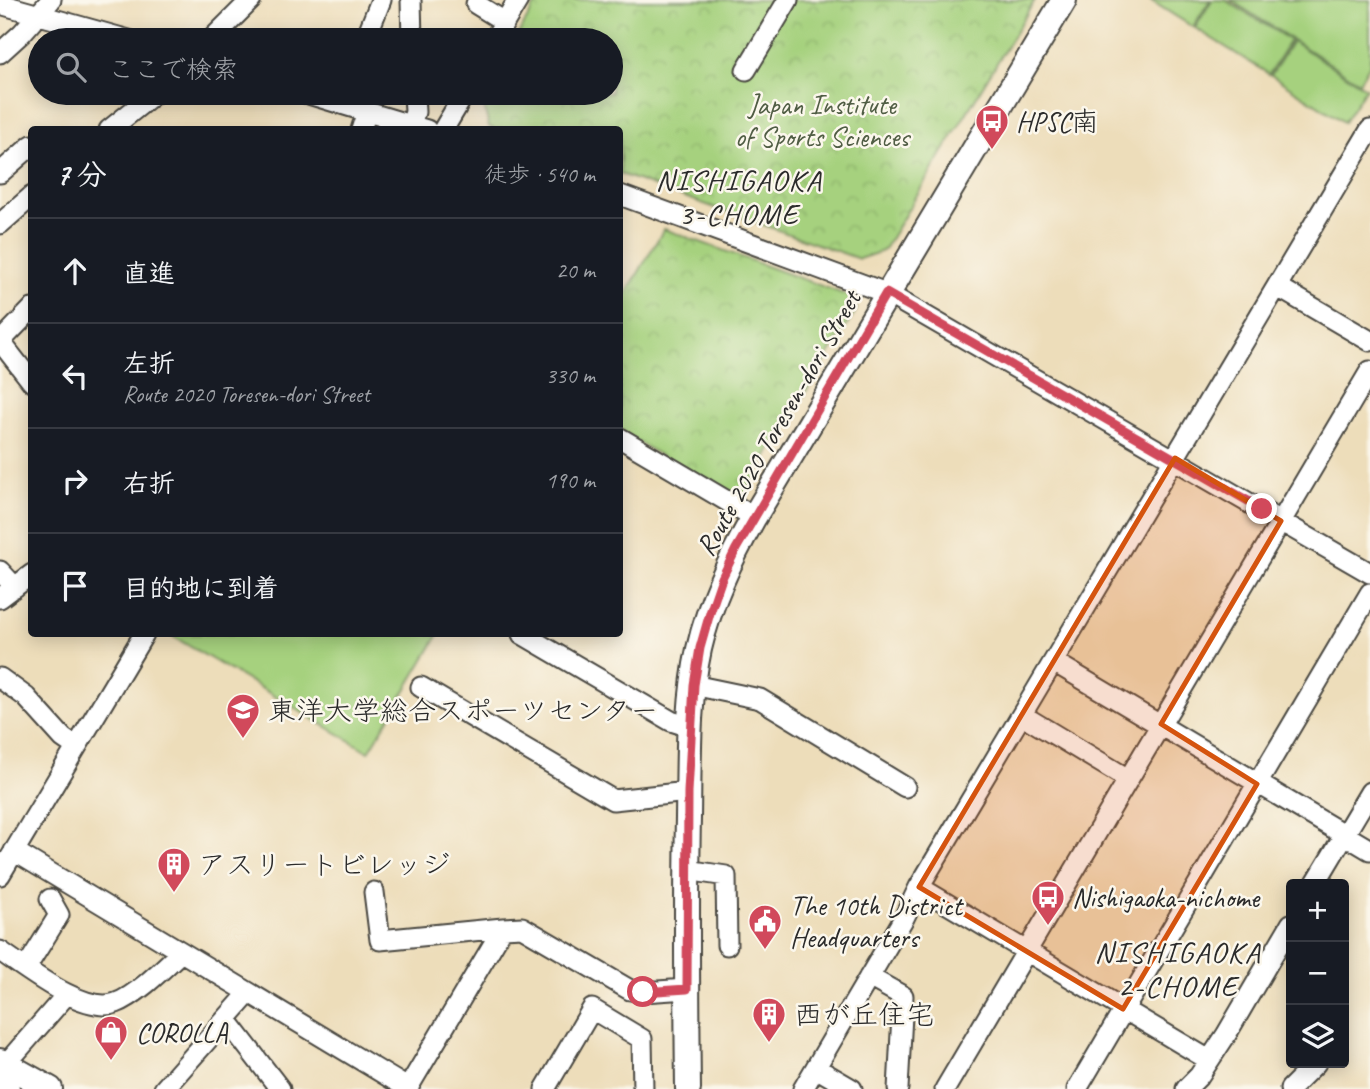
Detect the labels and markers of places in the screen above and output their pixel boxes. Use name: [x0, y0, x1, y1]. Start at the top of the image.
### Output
bus stop icon: HPSC南: [973, 102, 1011, 151]
place label: HPSC南: [1016, 104, 1099, 139]
school or university icon: 東洋大学総合スポーツセンター: [224, 691, 262, 740]
place label: 東洋大学総合スポーツセンター: [268, 693, 658, 728]
building icon: アスリートビレッジ: [155, 845, 193, 894]
place label: アスリートビレッジ: [198, 847, 450, 882]
bus stop icon: Nishigaoka-nichome: [1029, 878, 1067, 927]
place label: Nishigaoka-nichome: [1072, 880, 1261, 915]
place label: The 10th District Headquarters: [790, 888, 965, 955]
public building icon: The 10th District Headquarters: [746, 902, 784, 951]
building icon: 西が丘住宅: [750, 995, 788, 1044]
place label: 西が丘住宅: [794, 997, 934, 1032]
shop icon: COROLLA: [92, 1013, 130, 1062]
place label: COROLLA: [136, 1015, 229, 1050]

